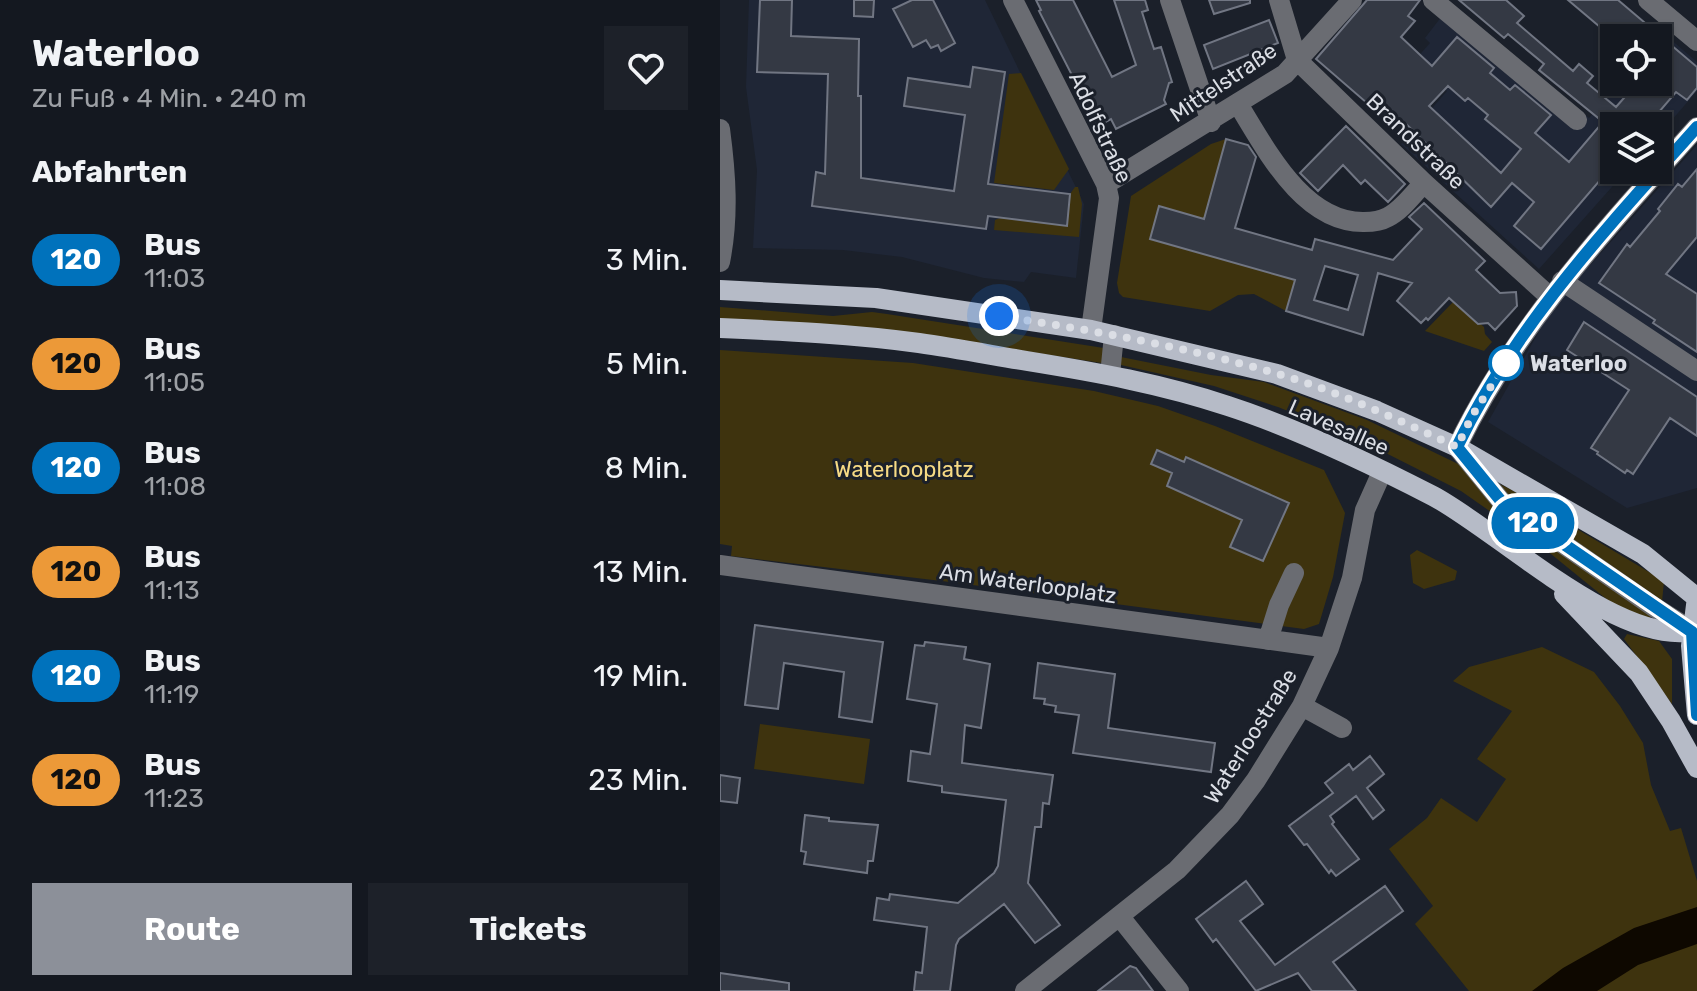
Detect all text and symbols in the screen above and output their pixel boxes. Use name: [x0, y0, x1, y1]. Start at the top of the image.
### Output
map controls: [1600, 24, 1672, 184]
button: locate: [1600, 24, 1672, 96]
button: heart: [604, 26, 688, 110]
text: Waterloo: [32, 30, 200, 76]
street label: Mittelstraße: [1165, 37, 1282, 128]
street label: Adolfstraße: [1063, 67, 1138, 187]
text: Zu Fuß · 4 Min. · 240 m: [32, 83, 307, 114]
street label: Brandstraße: [1361, 88, 1471, 195]
button: layers: [1600, 112, 1672, 184]
text: Abfahrten: [32, 154, 187, 190]
text: Bus: [144, 227, 201, 263]
text: 3 Min.: [606, 242, 688, 278]
text: 120: [50, 243, 102, 276]
text: 11:03: [144, 263, 205, 294]
your location: [979, 296, 1019, 336]
text: Bus: [144, 331, 201, 367]
text: 5 Min.: [606, 346, 688, 382]
marker: Waterloo: [1489, 346, 1523, 380]
text: 120: [50, 347, 102, 380]
place label: Waterloo: [1530, 350, 1627, 377]
text: 11:05: [144, 367, 205, 398]
street label: Lavesallee: [1284, 393, 1393, 462]
text: Bus: [144, 435, 201, 471]
text: 8 Min.: [605, 450, 688, 486]
text: 120: [50, 451, 102, 484]
park label: Waterlooplatz: [834, 456, 974, 483]
text: 11:08: [144, 471, 206, 502]
line badge: 120: [1487, 497, 1579, 549]
text: 120: [1507, 506, 1559, 539]
text: Bus: [144, 539, 201, 575]
text: 13 Min.: [593, 554, 688, 590]
text: 120: [50, 555, 102, 588]
street label: Am Waterlooplatz: [938, 558, 1118, 609]
text: 11:13: [144, 575, 200, 606]
text: Bus: [144, 643, 201, 679]
text: 19 Min.: [593, 658, 688, 694]
text: 120: [50, 659, 102, 692]
street label: Waterloostraße: [1198, 664, 1303, 809]
text: 11:19: [144, 679, 199, 710]
text: Bus: [144, 747, 201, 783]
text: 23 Min.: [588, 762, 688, 798]
text: 120: [50, 763, 102, 796]
text: 11:23: [144, 783, 204, 814]
button: Route: [32, 883, 352, 975]
button: Tickets: [368, 883, 688, 975]

